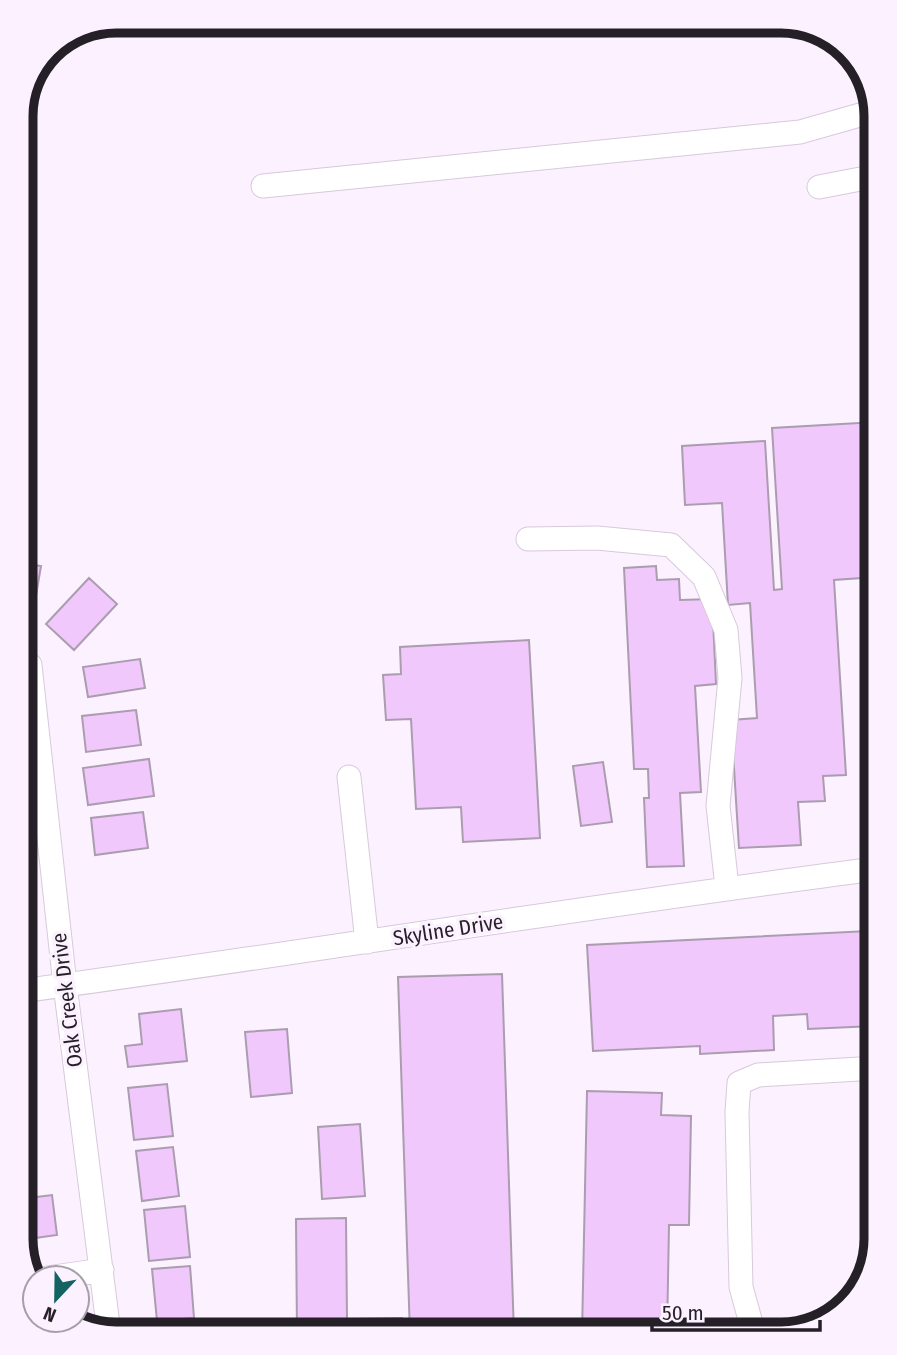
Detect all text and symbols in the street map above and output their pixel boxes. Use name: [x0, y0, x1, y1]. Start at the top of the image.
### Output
street label: Skyline Drive: [391, 908, 505, 952]
street label: Oak Creek Drive: [46, 931, 88, 1069]
north arrow: [21, 1264, 91, 1334]
scale bar: [652, 1288, 820, 1332]
text: 50 m: [662, 1300, 704, 1326]
text: N: [40, 1302, 59, 1327]

